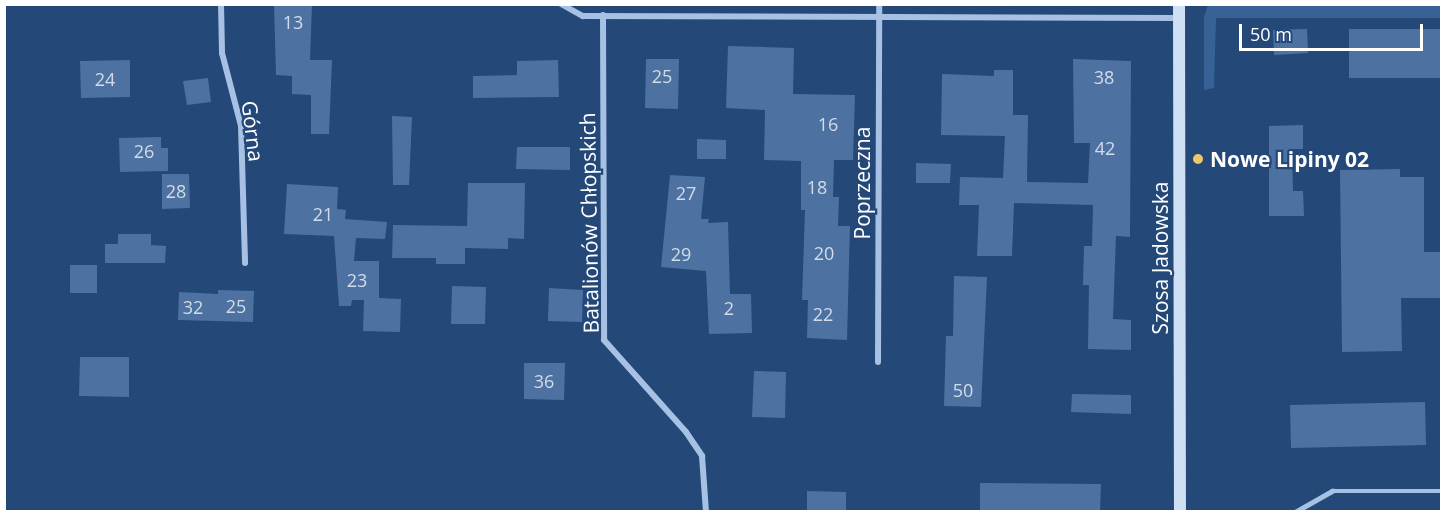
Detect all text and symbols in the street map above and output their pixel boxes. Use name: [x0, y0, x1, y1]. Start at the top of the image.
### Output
house number: 13: [283, 11, 303, 33]
scale bar: [1242, 12, 1426, 50]
text: 50 m: [1250, 22, 1292, 46]
house number: 25: [652, 65, 672, 87]
house number: 38: [1094, 66, 1114, 88]
house number: 24: [95, 68, 115, 90]
street label: Górna: [237, 99, 269, 163]
street label: Batalionów Chłopskich: [574, 112, 604, 334]
house number: 16: [818, 113, 838, 135]
street label: Poprzeczna: [849, 127, 875, 239]
house number: 42: [1095, 137, 1115, 159]
house number: 26: [134, 140, 154, 162]
place label: Nowe Lipiny 02: [1210, 146, 1369, 172]
marker: Nowe Lipiny 02: [1191, 152, 1205, 166]
house number: 18: [807, 176, 827, 198]
house number: 28: [166, 180, 186, 202]
house number: 27: [676, 182, 696, 204]
street label: Szosa Jadowska: [1147, 182, 1173, 334]
house number: 21: [313, 203, 333, 225]
house number: 20: [814, 242, 834, 264]
house number: 29: [671, 243, 691, 265]
house number: 23: [347, 269, 367, 291]
house number: 25: [226, 295, 246, 317]
house number: 32: [183, 296, 203, 318]
house number: 2: [724, 297, 734, 319]
house number: 22: [813, 303, 833, 325]
house number: 36: [534, 370, 554, 392]
house number: 50: [953, 379, 973, 401]

